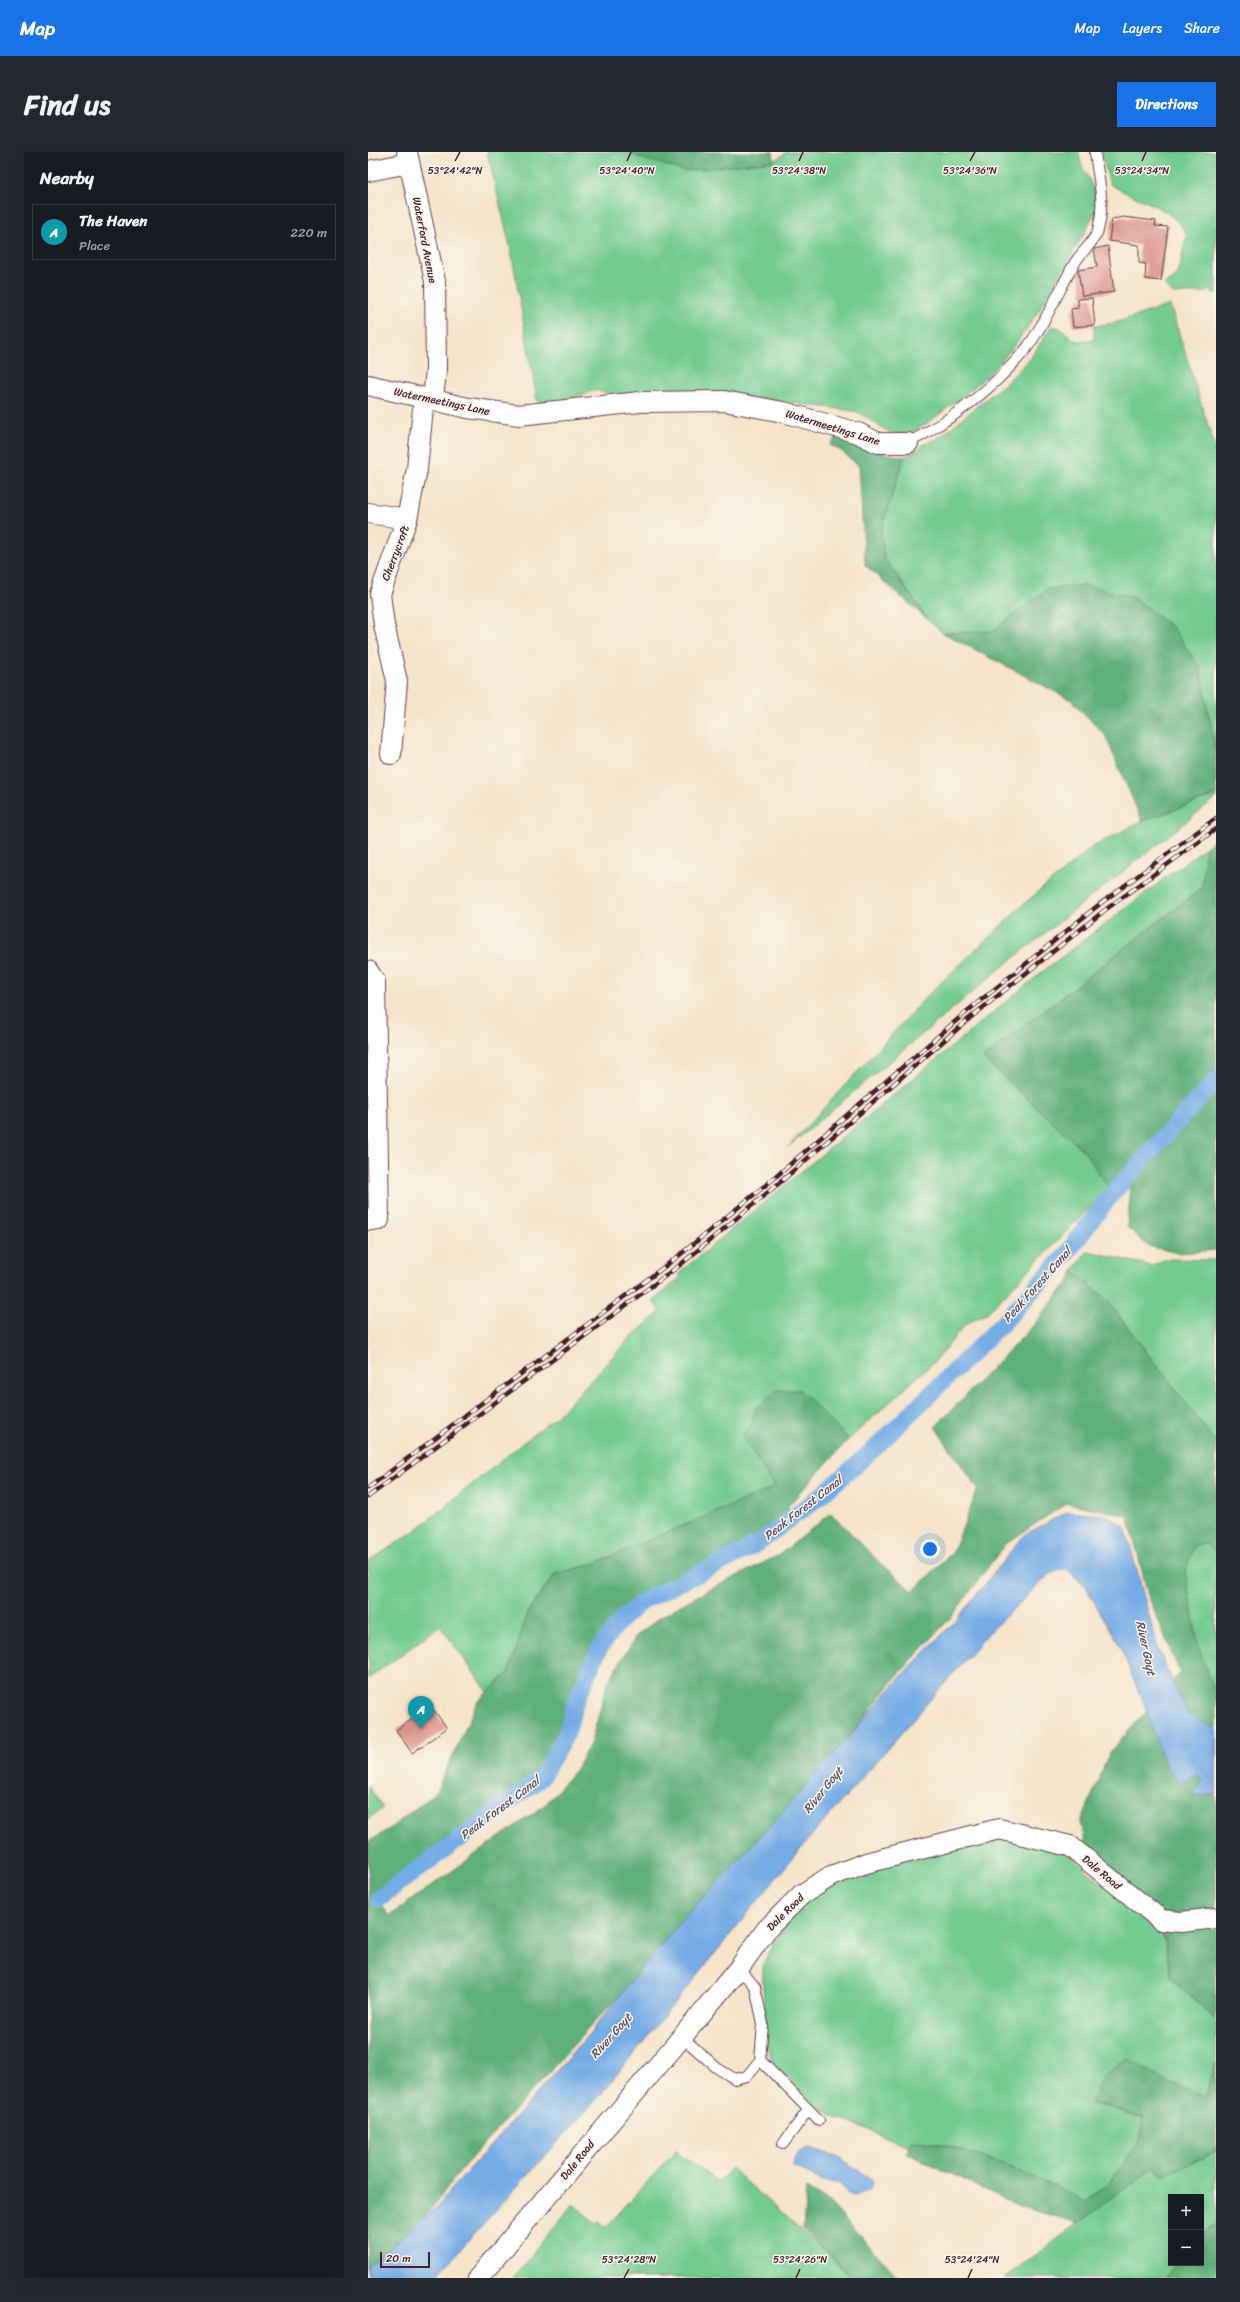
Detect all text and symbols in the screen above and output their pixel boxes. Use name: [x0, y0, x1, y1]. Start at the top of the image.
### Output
text: Map: [20, 12, 55, 45]
text: Map: [1075, 16, 1100, 41]
text: Layers: [1122, 16, 1162, 41]
text: Share: [1184, 16, 1220, 41]
text: Find us: [24, 80, 111, 129]
button: Directions: [1117, 82, 1216, 127]
text: 53°24'42"N: [428, 162, 482, 180]
text: 53°24'40"N: [599, 162, 655, 180]
text: 53°24'38"N: [772, 162, 826, 180]
text: 53°24'36"N: [943, 162, 997, 180]
text: 53°24'34"N: [1115, 162, 1169, 180]
text: Nearby: [40, 163, 94, 193]
street label: Waterford Avenue: [407, 195, 442, 286]
text: The Haven: [79, 208, 147, 234]
text: A: [50, 221, 58, 244]
text: 220 m: [290, 221, 327, 244]
text: Place: [79, 234, 110, 257]
street label: Watermeetings Lane: [392, 382, 492, 421]
street label: Watermeetings Lane: [783, 404, 883, 451]
street label: Cherrycroft: [376, 522, 415, 584]
water label: Peak Forest Canal: [997, 1240, 1079, 1328]
water label: Peak Forest Canal: [759, 1468, 849, 1546]
your location: [920, 1539, 940, 1559]
water label: River Goyt: [1130, 1619, 1163, 1679]
pin: A: [408, 1696, 434, 1729]
water label: River Goyt: [797, 1760, 850, 1818]
water label: Peak Forest Canal: [455, 1769, 547, 1845]
street label: Dale Road: [1077, 1850, 1127, 1896]
street label: Dale Road: [762, 1888, 810, 1936]
water label: River Goyt: [584, 2007, 639, 2064]
street label: Dale Road: [555, 2135, 600, 2185]
map controls: [1168, 2194, 1204, 2266]
button: +: [1168, 2194, 1204, 2230]
button: −: [1168, 2230, 1204, 2266]
text: 20 m: [386, 2249, 411, 2268]
scale bar: [380, 2250, 430, 2269]
text: 53°24'28"N: [602, 2251, 656, 2269]
text: 53°24'26"N: [773, 2251, 827, 2269]
text: 53°24'24"N: [945, 2251, 999, 2269]

